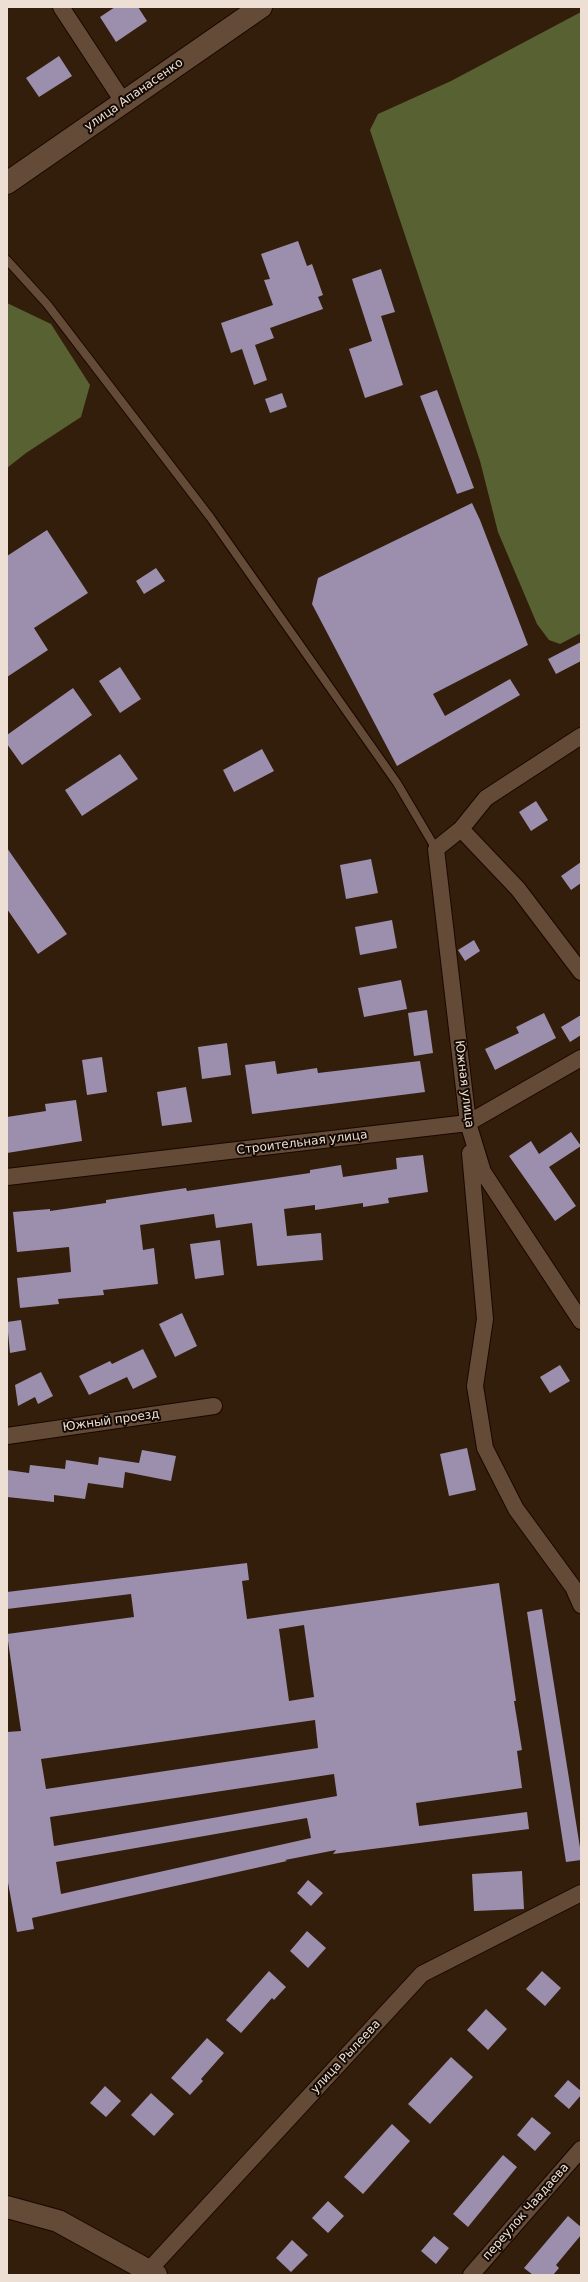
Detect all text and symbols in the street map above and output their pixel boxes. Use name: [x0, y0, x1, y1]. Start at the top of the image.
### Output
street label: улица Апанасенко: [82, 56, 186, 134]
street label: Южная улица: [451, 1039, 477, 1129]
street label: Строительная улица: [236, 1128, 368, 1158]
street label: Южный проезд: [62, 1407, 160, 1435]
street label: улица Рылеева: [308, 2017, 384, 2097]
street label: переулок Чаадаева: [480, 2161, 572, 2263]

